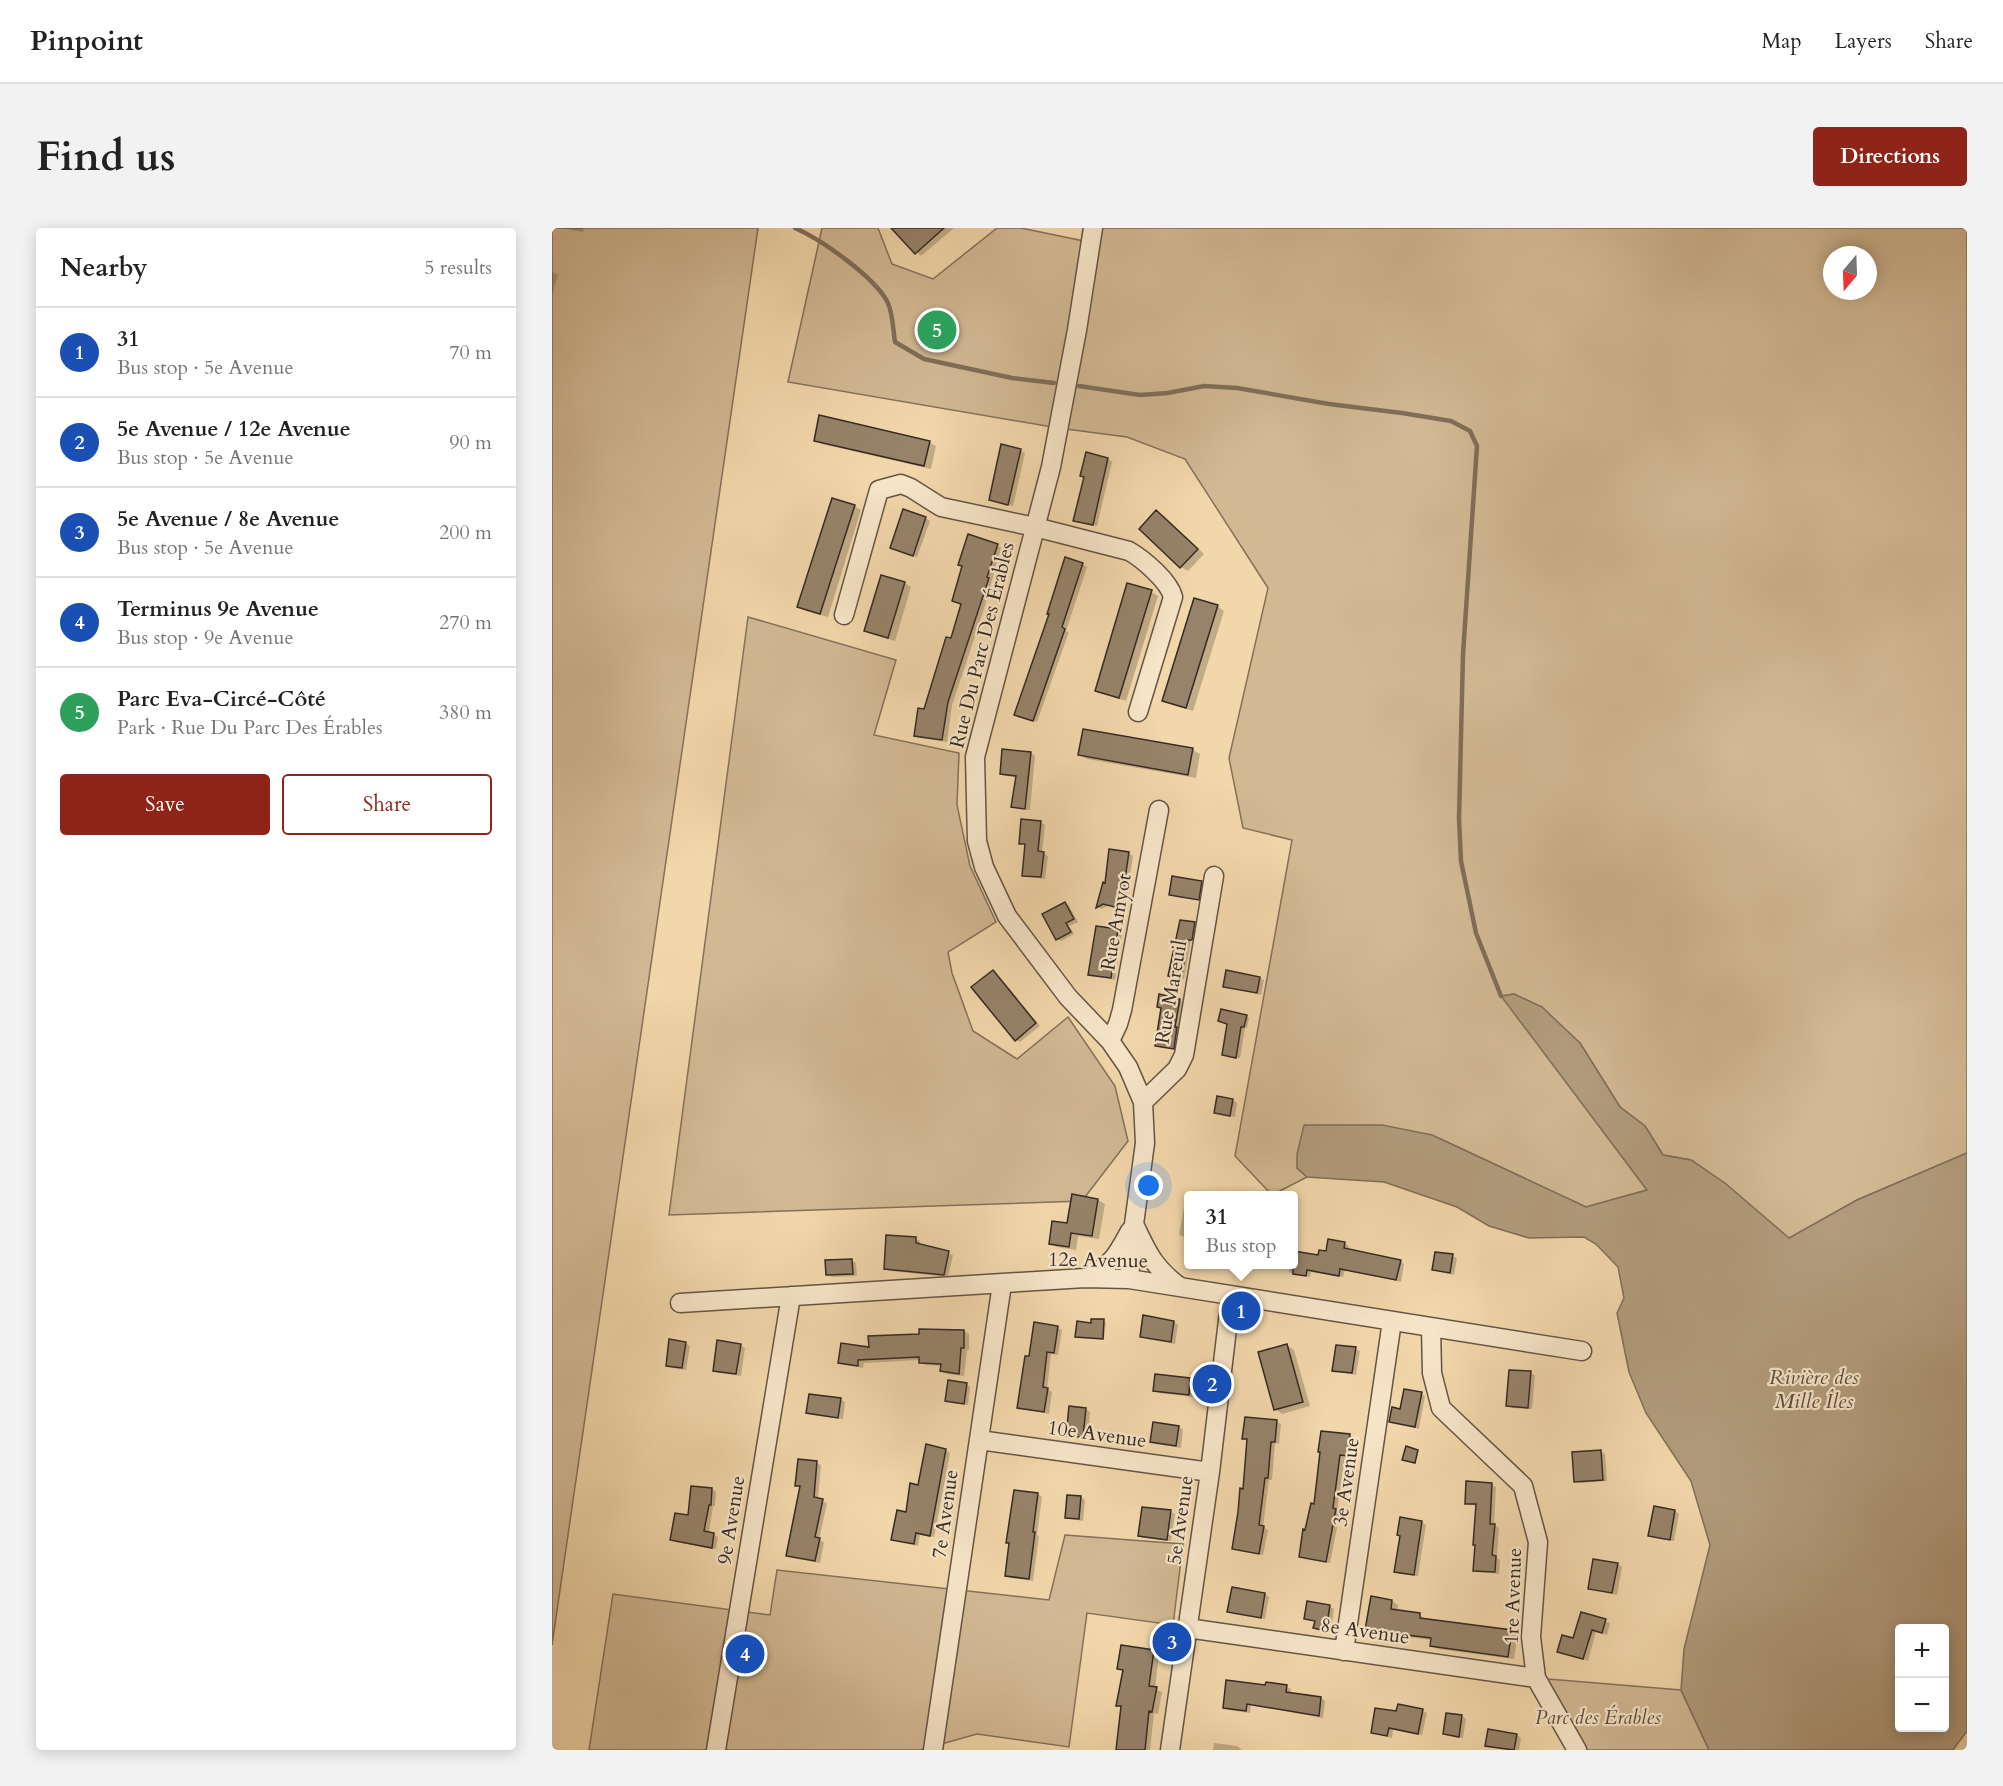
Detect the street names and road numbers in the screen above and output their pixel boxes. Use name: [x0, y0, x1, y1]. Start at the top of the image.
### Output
street label: Rue Du Parc Des Érables: [943, 539, 1021, 751]
street label: Rue Amyot: [1094, 871, 1138, 973]
street label: Rue Mareuil: [1149, 938, 1193, 1046]
street label: 12e Avenue: [1048, 1246, 1148, 1274]
street label: 10e Avenue: [1046, 1414, 1148, 1454]
street label: 3e Avenue: [1326, 1436, 1366, 1528]
street label: 7e Avenue: [925, 1468, 965, 1560]
street label: 9e Avenue: [711, 1474, 751, 1566]
street label: 5e Avenue: [1160, 1474, 1200, 1566]
street label: 1re Avenue: [1498, 1547, 1528, 1645]
street label: 8e Avenue: [1319, 1611, 1411, 1651]

